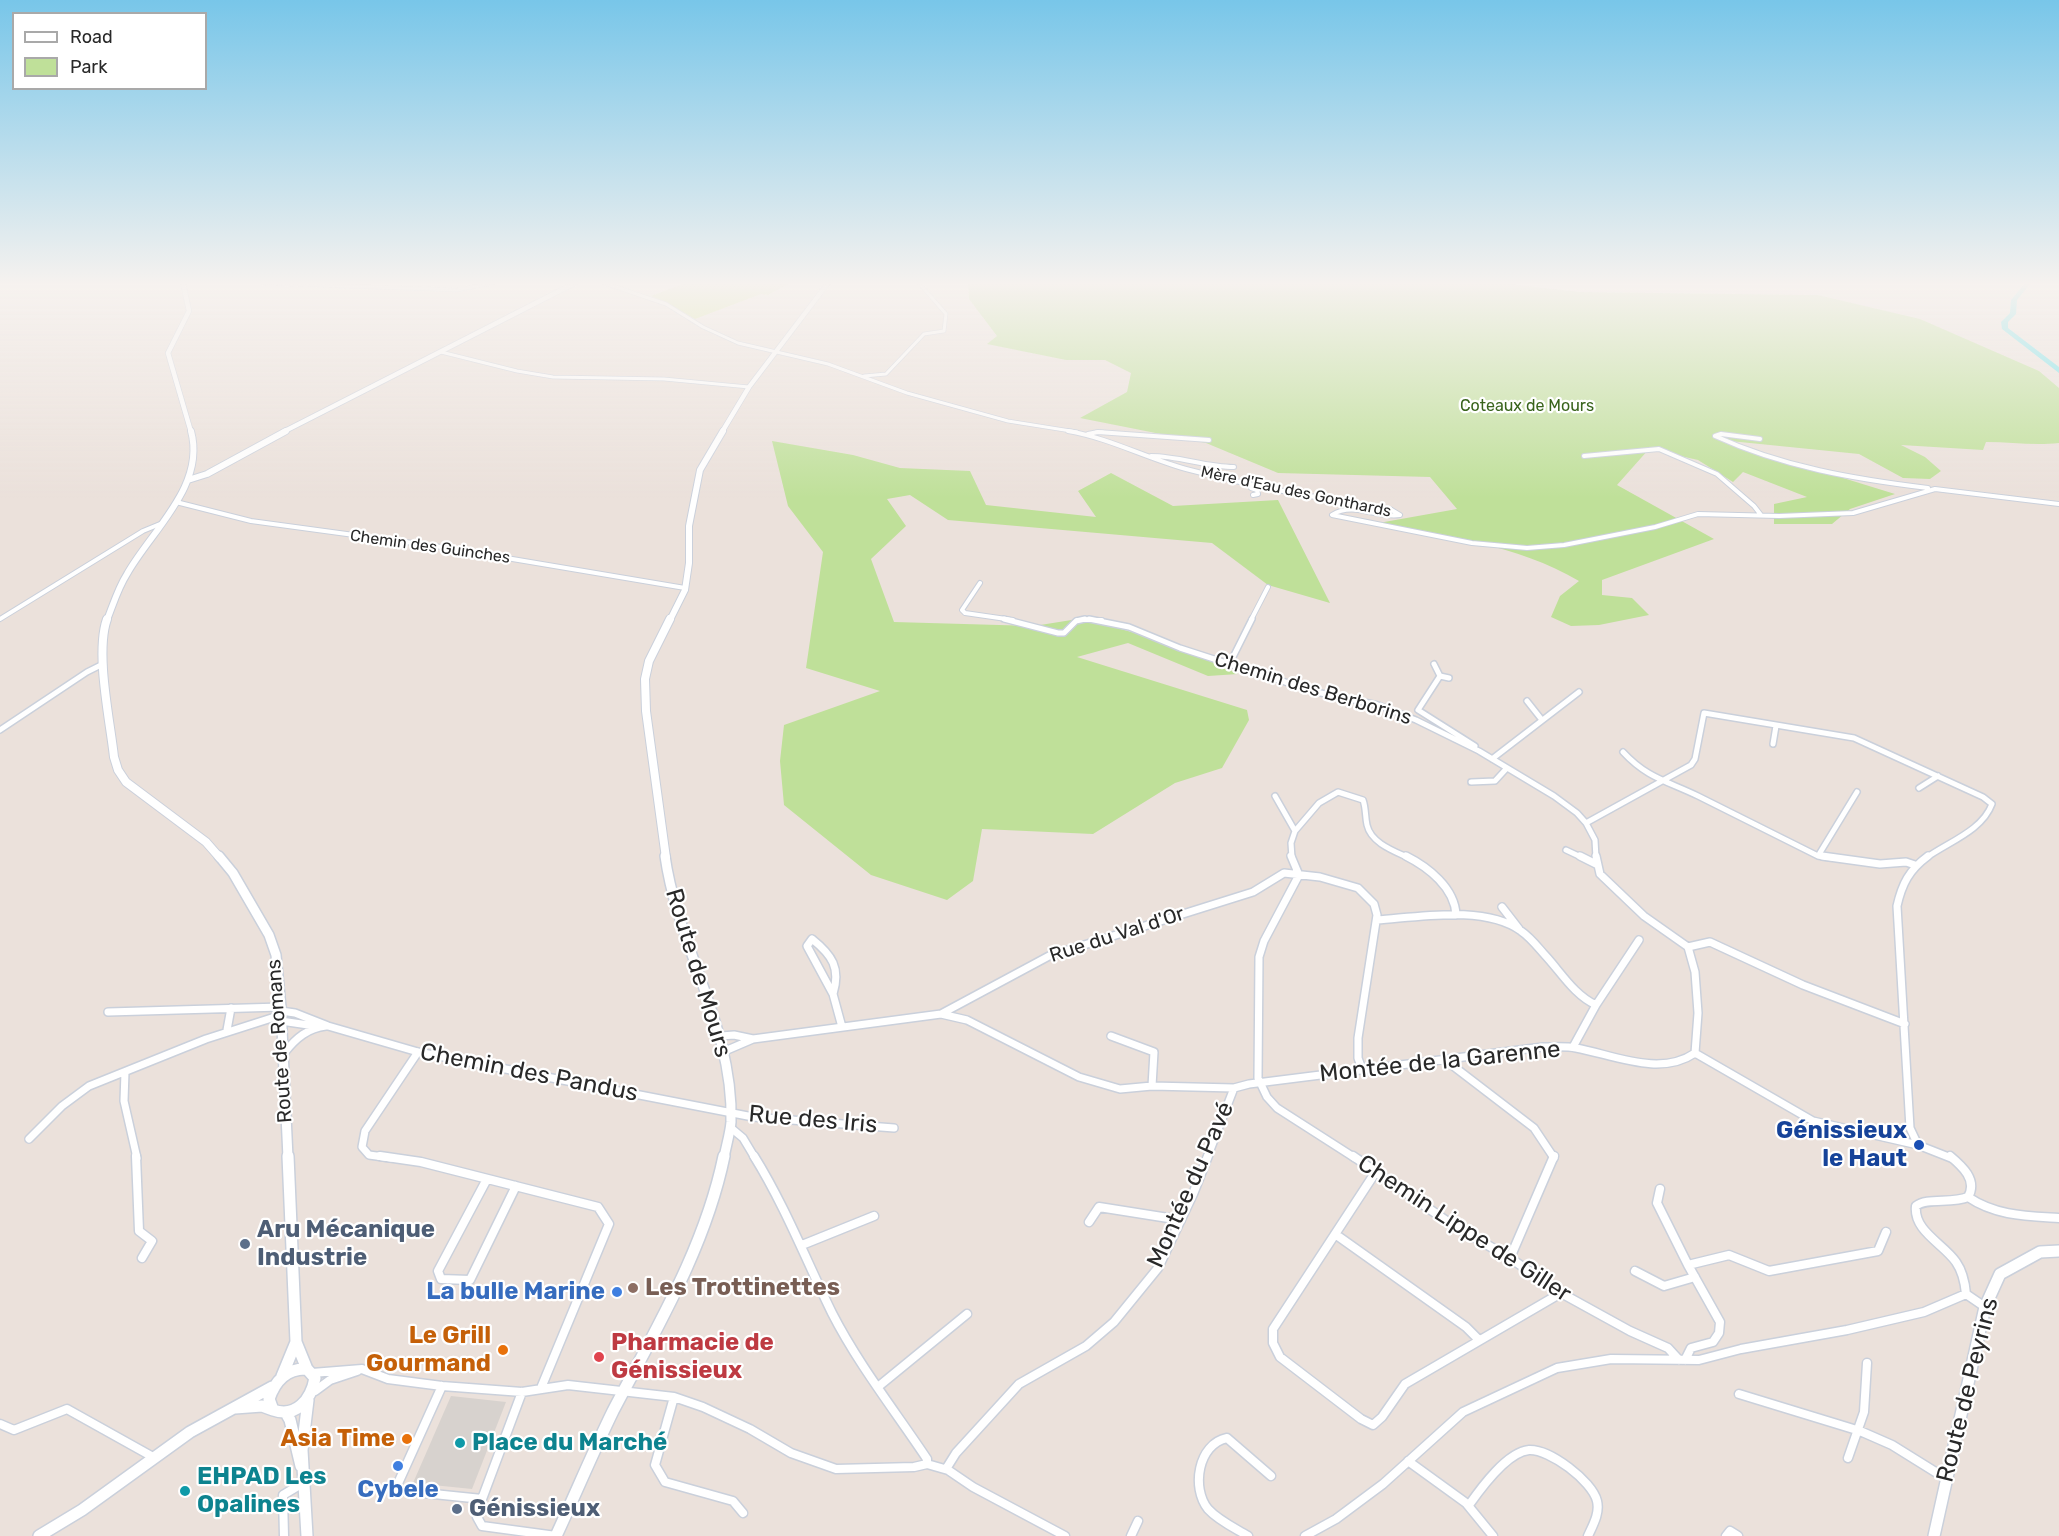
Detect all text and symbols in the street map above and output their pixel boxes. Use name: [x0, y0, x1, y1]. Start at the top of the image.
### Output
legend: [12, 12, 207, 90]
text: Road: [70, 26, 113, 48]
text: Park: [70, 56, 107, 78]
park label: Coteaux de Mours: [1460, 396, 1594, 416]
street label: Mère d'Eau des Gonthards: [1199, 462, 1393, 522]
street label: Chemin des Guinches: [349, 526, 511, 568]
street label: Chemin des Berborins: [1212, 648, 1414, 730]
street label: Route de Mours: [659, 885, 737, 1061]
street label: Rue du Val d'Or: [1047, 902, 1187, 968]
street label: Route de Romans: [262, 958, 298, 1124]
street label: Montée de la Garenne: [1318, 1035, 1562, 1089]
street label: Chemin des Pandus: [418, 1038, 640, 1108]
street label: Montée du Pavé: [1142, 1098, 1240, 1272]
street label: Rue des Iris: [747, 1100, 879, 1140]
place label: Génissieux le Haut: [1776, 1117, 1907, 1173]
marker: Génissieux le Haut: [1912, 1138, 1926, 1152]
street label: Chemin Lippe de Giller: [1352, 1149, 1576, 1309]
place label: Aru Mécanique Industrie: [257, 1216, 435, 1272]
marker: Aru Mécanique Industrie: [238, 1237, 252, 1251]
place label: Les Trottinettes: [645, 1274, 840, 1302]
place label: La bulle Marine: [426, 1278, 605, 1306]
marker: Les Trottinettes: [626, 1281, 640, 1295]
marker: La bulle Marine: [610, 1285, 624, 1299]
street label: Route de Peyrins: [1931, 1295, 2005, 1485]
place label: Le Grill Gourmand: [366, 1322, 491, 1378]
place label: Pharmacie de Génissieux: [611, 1329, 774, 1385]
marker: Le Grill Gourmand: [496, 1343, 510, 1357]
marker: Pharmacie de Génissieux: [592, 1350, 606, 1364]
place label: Asia Time: [280, 1425, 395, 1453]
place label: Place du Marché: [472, 1429, 667, 1457]
marker: Asia Time: [400, 1432, 414, 1446]
marker: Place du Marché: [453, 1436, 467, 1450]
marker: Cybele: [391, 1459, 405, 1473]
place label: EHPAD Les Opalines: [197, 1463, 327, 1519]
place label: Cybele: [357, 1476, 439, 1504]
marker: EHPAD Les Opalines: [178, 1484, 192, 1498]
place label: Génissieux: [469, 1495, 600, 1523]
marker: Génissieux: [450, 1502, 464, 1516]

